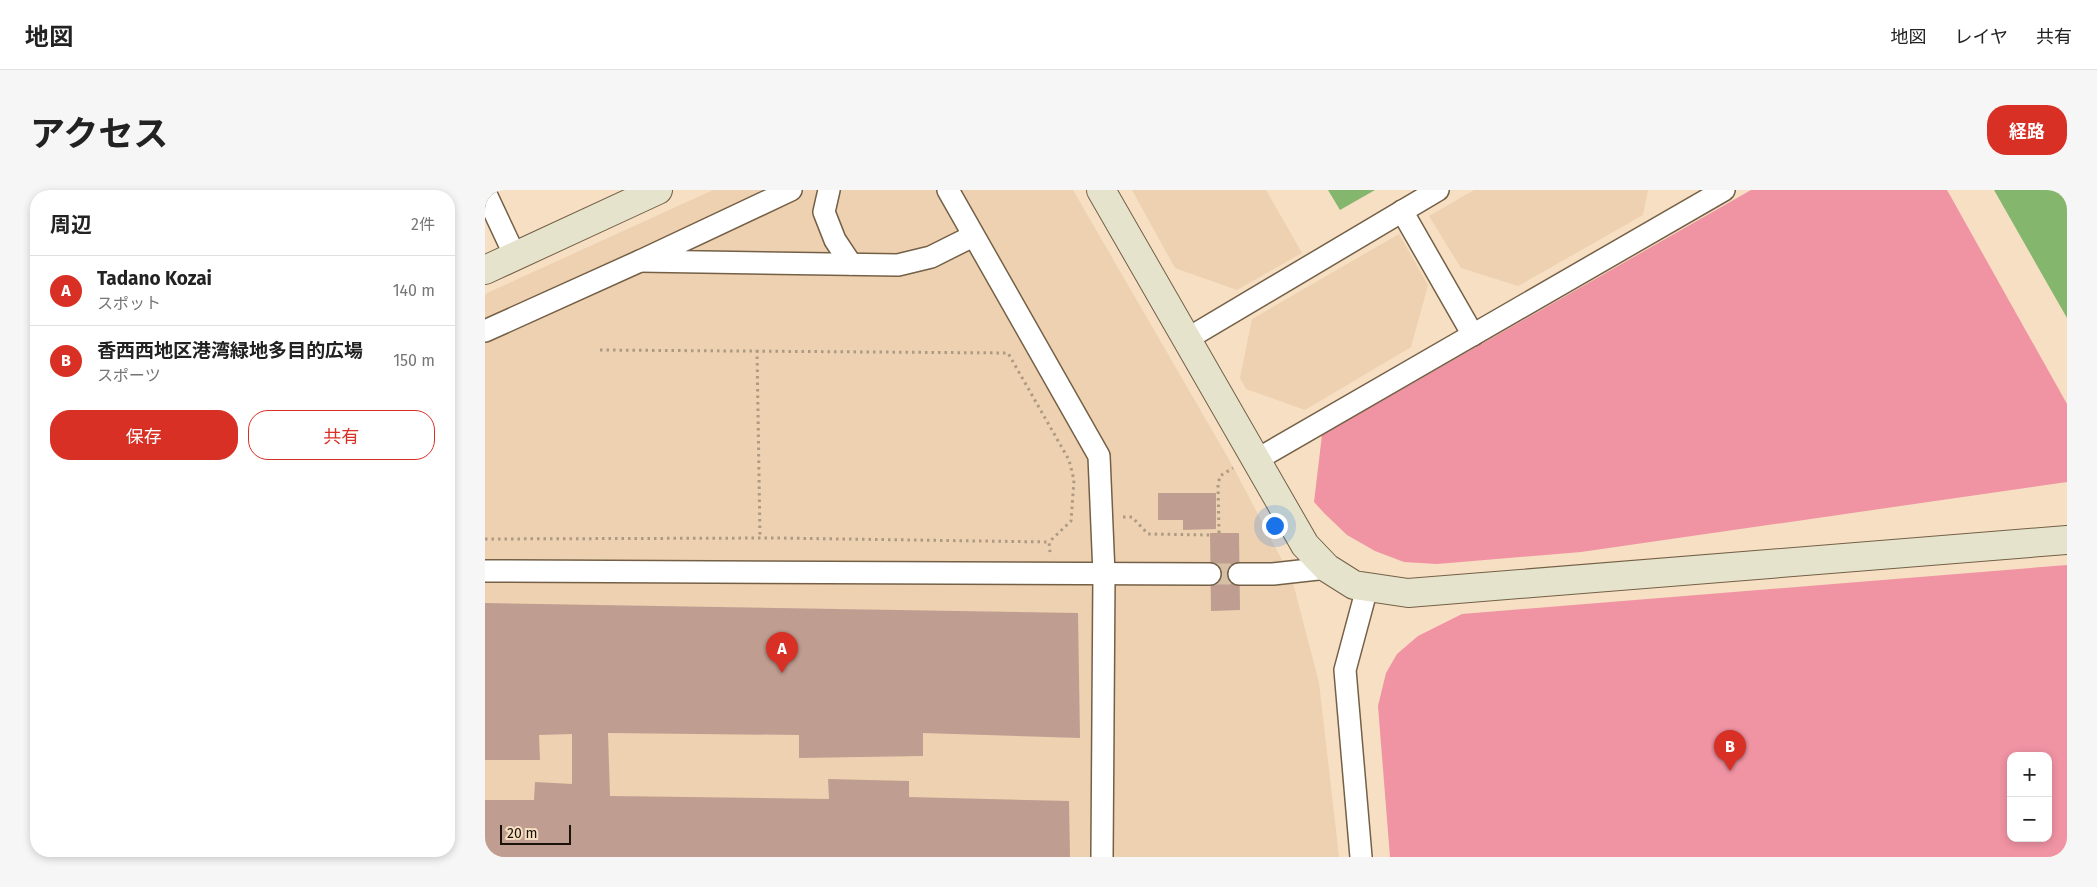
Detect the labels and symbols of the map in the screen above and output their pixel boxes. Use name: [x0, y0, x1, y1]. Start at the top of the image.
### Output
your location: [1262, 513, 1288, 539]
pin: A: [766, 632, 798, 673]
pin: B: [1714, 730, 1746, 771]
scale bar: [500, 822, 571, 845]

